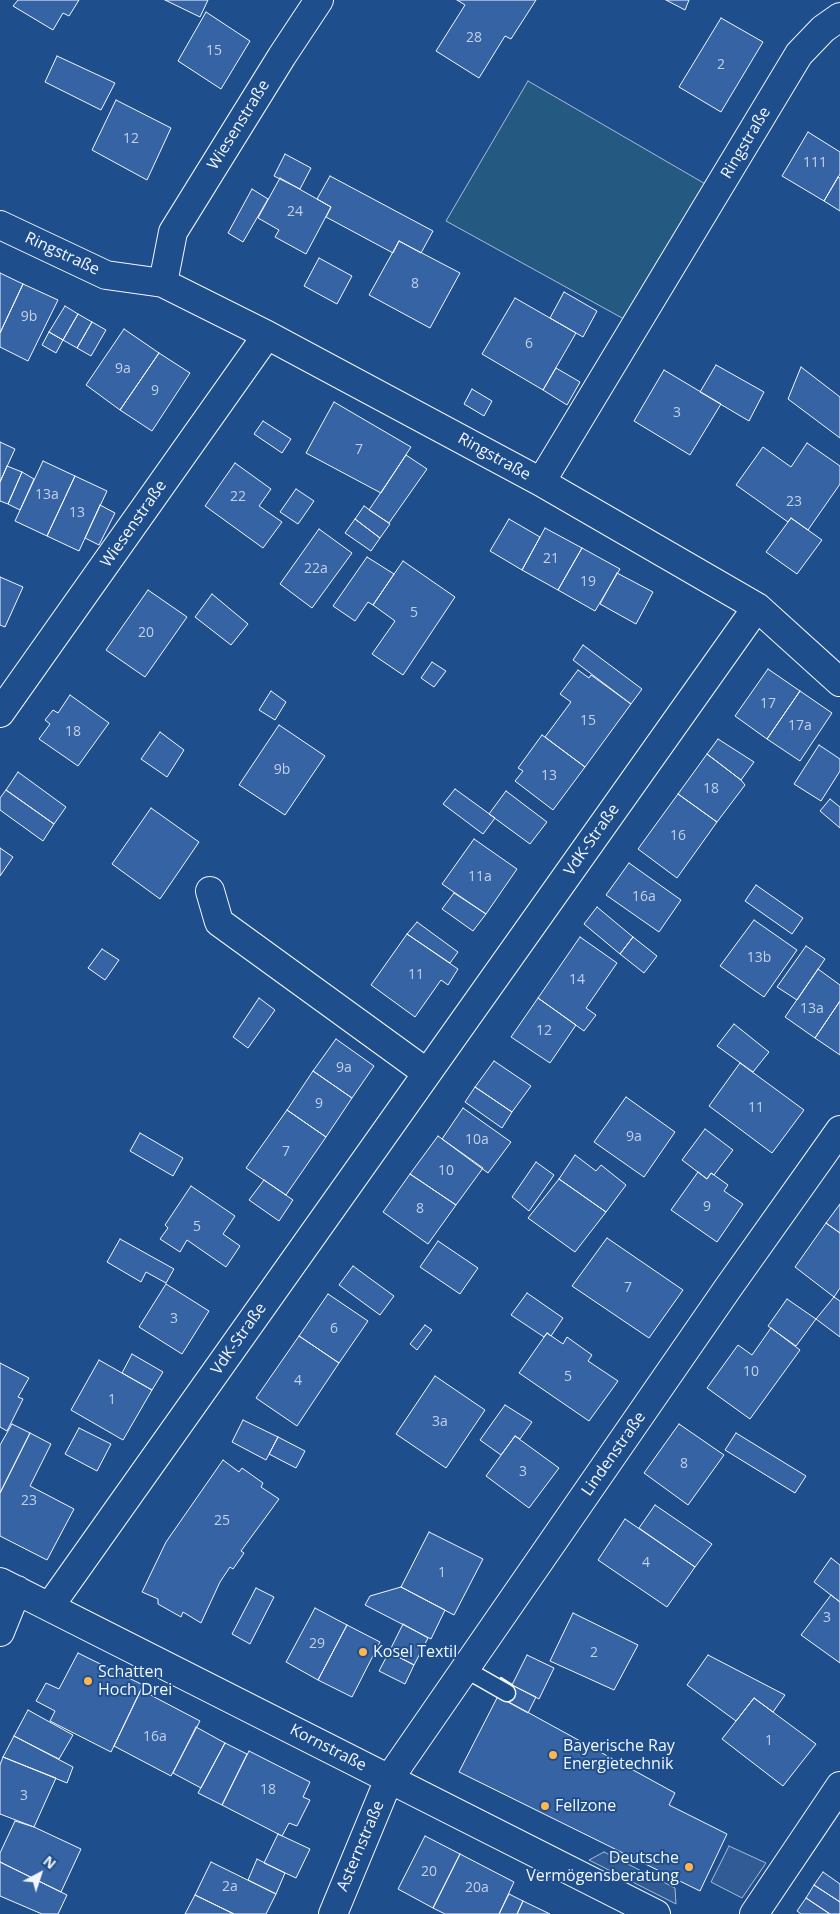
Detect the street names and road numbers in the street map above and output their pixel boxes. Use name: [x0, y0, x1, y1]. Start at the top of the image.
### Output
street label: Wiesenstraße: [204, 77, 274, 173]
street label: Ringstraße: [717, 104, 775, 182]
street label: Ringstraße: [22, 228, 102, 280]
street label: Ringstraße: [454, 429, 534, 485]
street label: Wiesenstraße: [97, 477, 171, 571]
street label: VdK-Straße: [560, 800, 624, 880]
street label: VdK-Straße: [207, 1299, 271, 1379]
street label: Lindenstraße: [578, 1408, 650, 1500]
street label: Kornstraße: [286, 1720, 370, 1776]
street label: Asternstraße: [333, 1798, 389, 1894]

